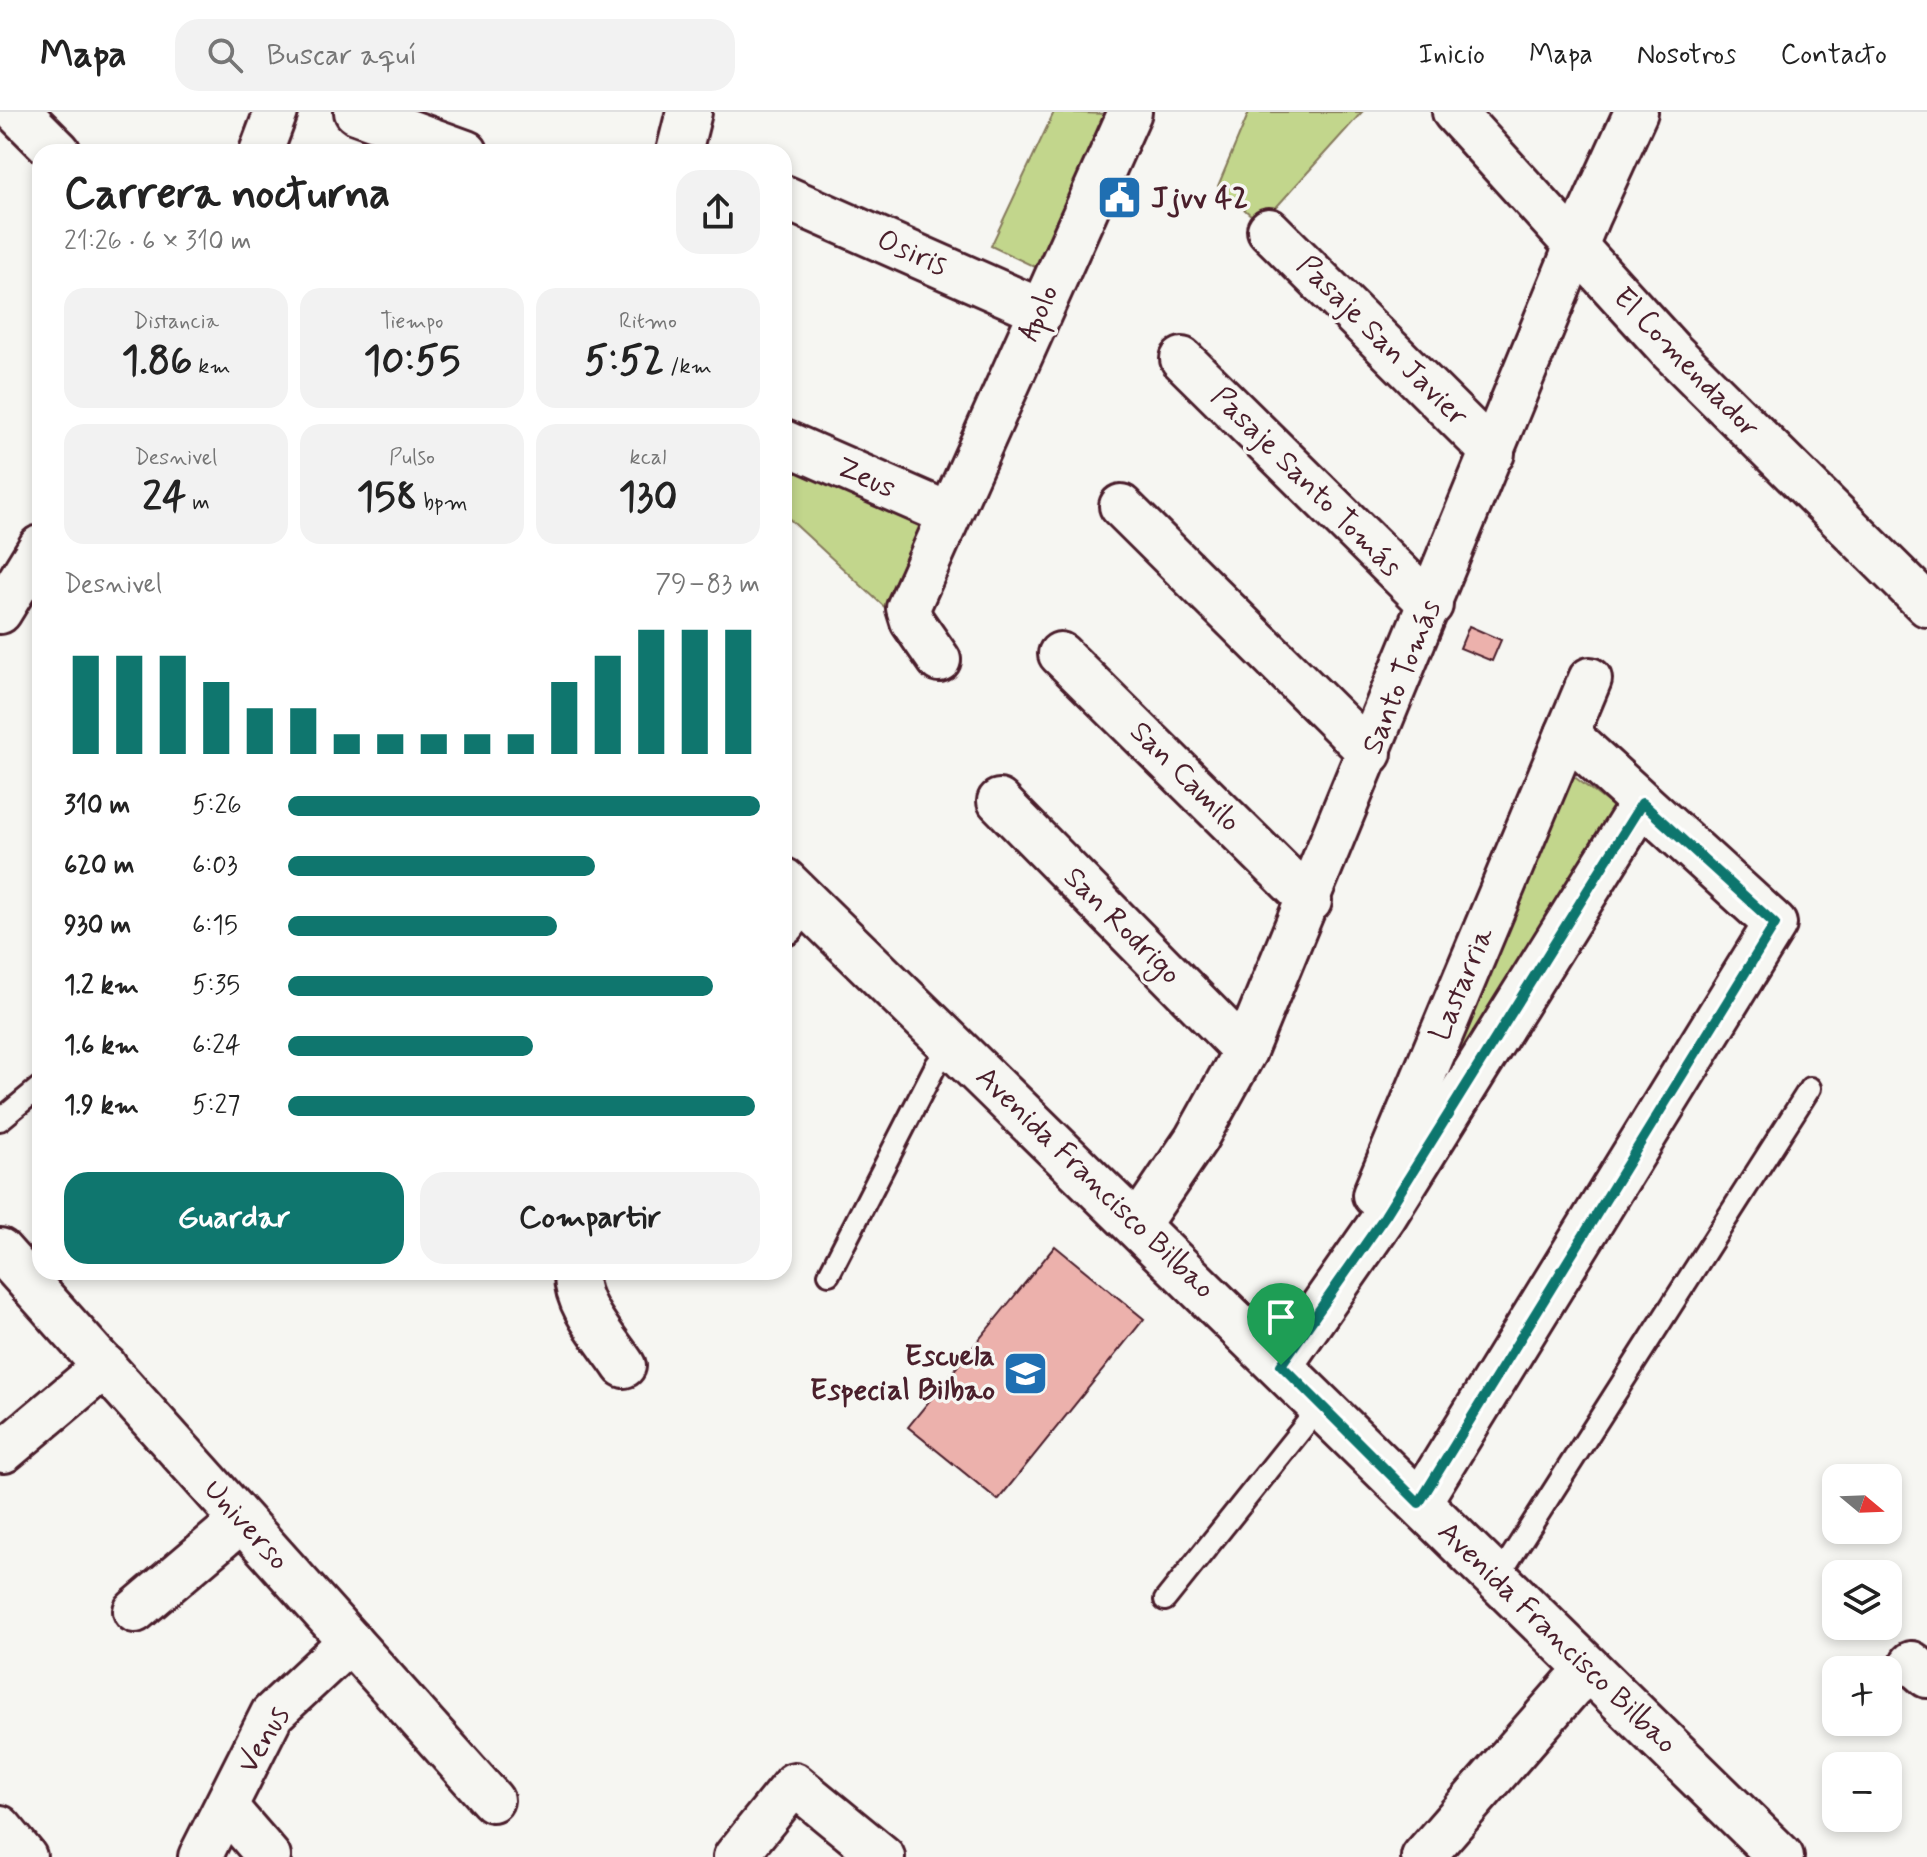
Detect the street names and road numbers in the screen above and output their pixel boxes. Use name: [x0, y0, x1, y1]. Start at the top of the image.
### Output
street label: Osiris: [871, 220, 953, 286]
street label: Pasaje San Javier: [1288, 247, 1477, 436]
street label: Apolo: [1009, 279, 1071, 349]
street label: El Comendador: [1604, 279, 1768, 447]
street label: Pasaje Santo Tomás: [1202, 378, 1410, 586]
street label: Zeus: [830, 448, 902, 508]
street label: Santo Tomás: [1353, 594, 1451, 760]
street label: San Camilo: [1121, 713, 1249, 841]
street label: San Rodrigo: [1053, 859, 1189, 995]
street label: Lastarria: [1421, 920, 1504, 1047]
street label: Avenida Francisco Bilbao: [967, 1058, 1223, 1308]
street label: Universo: [195, 1471, 297, 1579]
street label: Avenida Francisco Bilbao: [1429, 1513, 1685, 1763]
street label: Venus: [229, 1699, 299, 1781]

